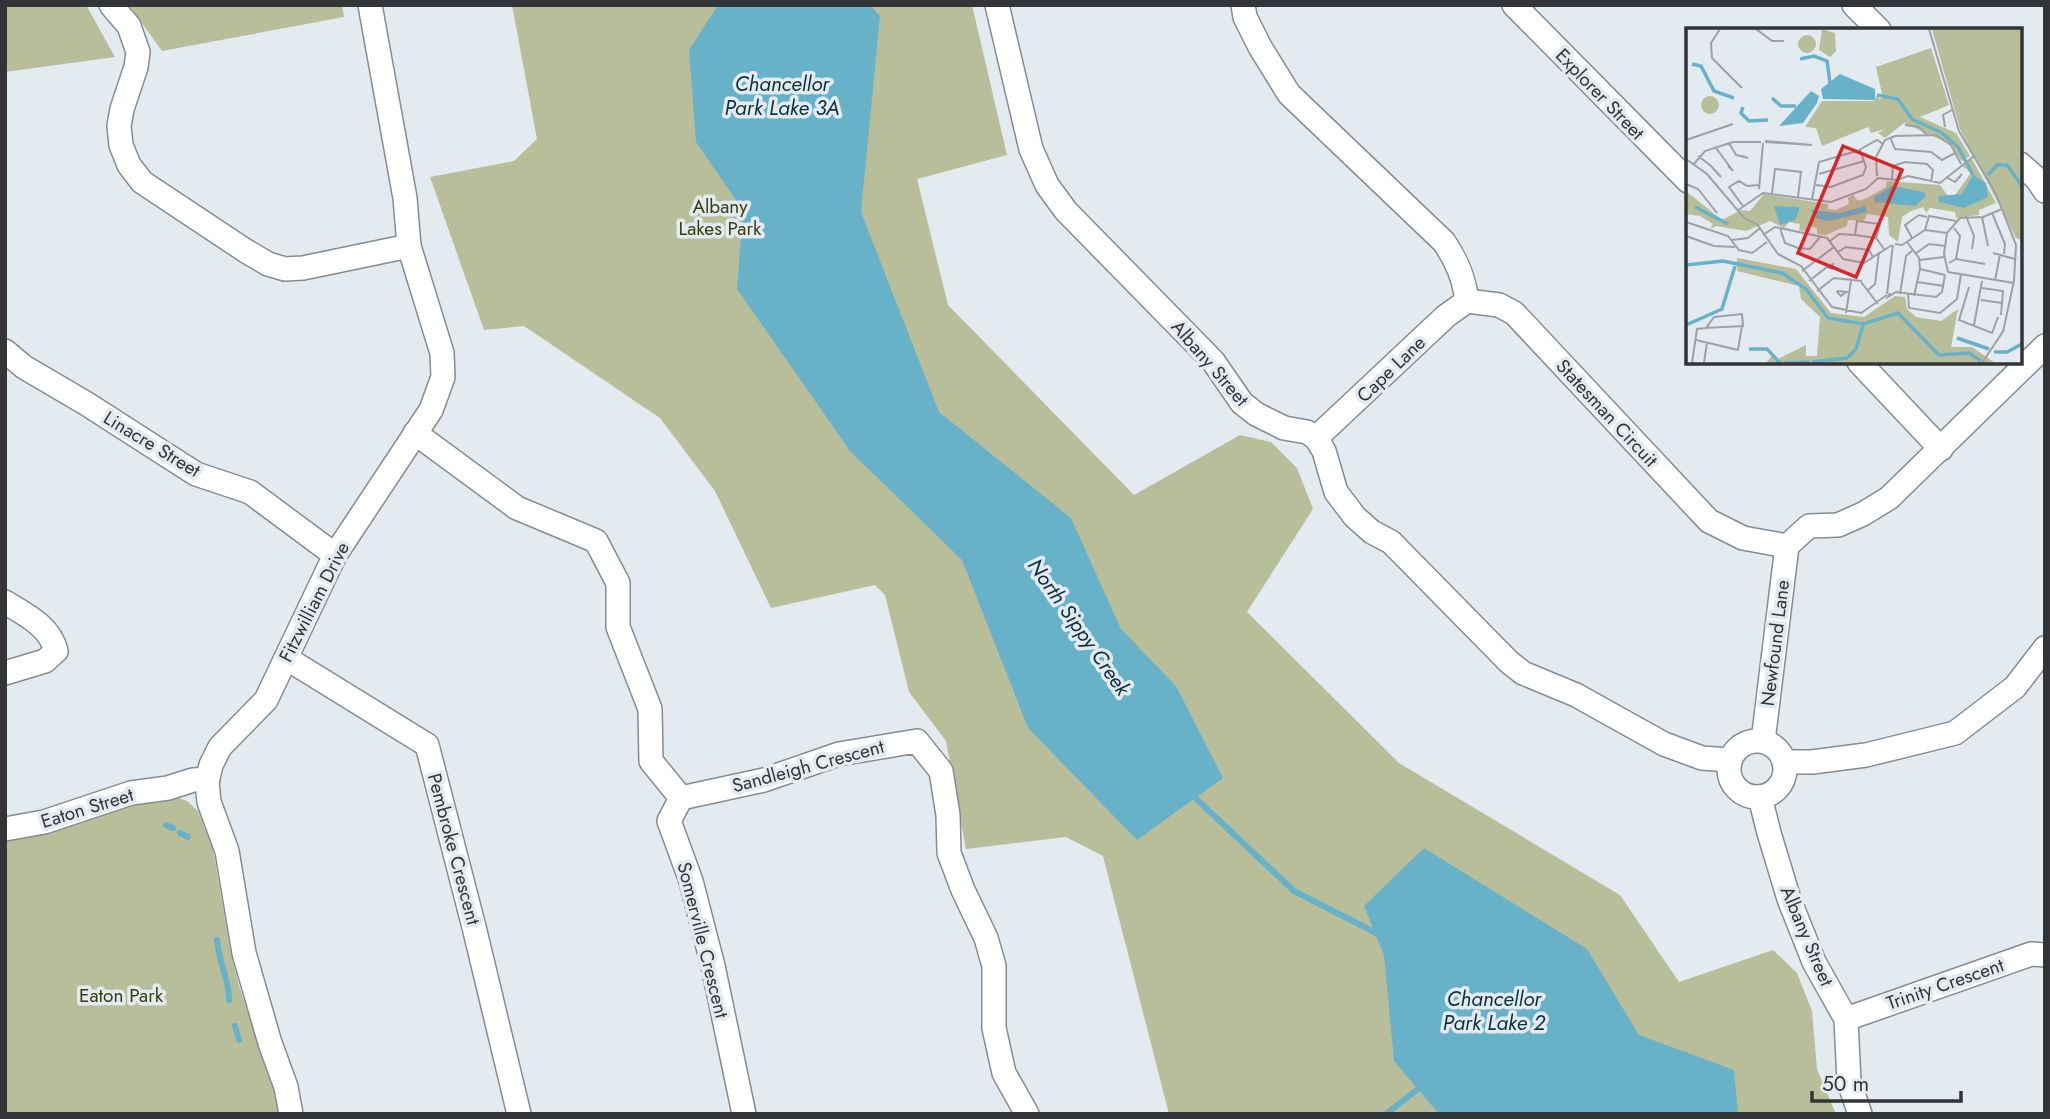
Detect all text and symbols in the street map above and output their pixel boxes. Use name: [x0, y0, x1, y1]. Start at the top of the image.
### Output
inset map: [1686, 28, 2022, 364]
street label: Explorer Street: [1549, 42, 1651, 146]
water label: Chancellor Park Lake 3A: [725, 69, 839, 123]
park label: Albany Lakes Park: [679, 193, 762, 242]
street label: Albany Street: [1165, 314, 1255, 412]
street label: Cape Lane: [1351, 329, 1431, 409]
street label: Statesman Circuit: [1550, 353, 1664, 473]
street label: Linacre Street: [98, 404, 206, 484]
street label: Fitzwilliam Drive: [272, 537, 356, 667]
water label: North Sippy Creek: [1021, 552, 1138, 702]
street label: Newfound Lane: [1754, 578, 1796, 708]
street label: Sandleigh Crescent: [729, 733, 887, 799]
street label: Pembroke Crescent: [421, 770, 487, 928]
street label: Eaton Street: [37, 781, 137, 835]
street label: Somerville Crescent: [671, 859, 736, 1021]
street label: Albany Street: [1774, 882, 1840, 991]
street label: Trinity Crescent: [1883, 951, 2008, 1017]
park label: Eaton Park: [79, 982, 164, 1009]
water label: Chancellor Park Lake 2: [1443, 984, 1546, 1038]
scale bar: [1812, 1060, 1961, 1104]
text: 50 m: [1822, 1069, 1869, 1099]

